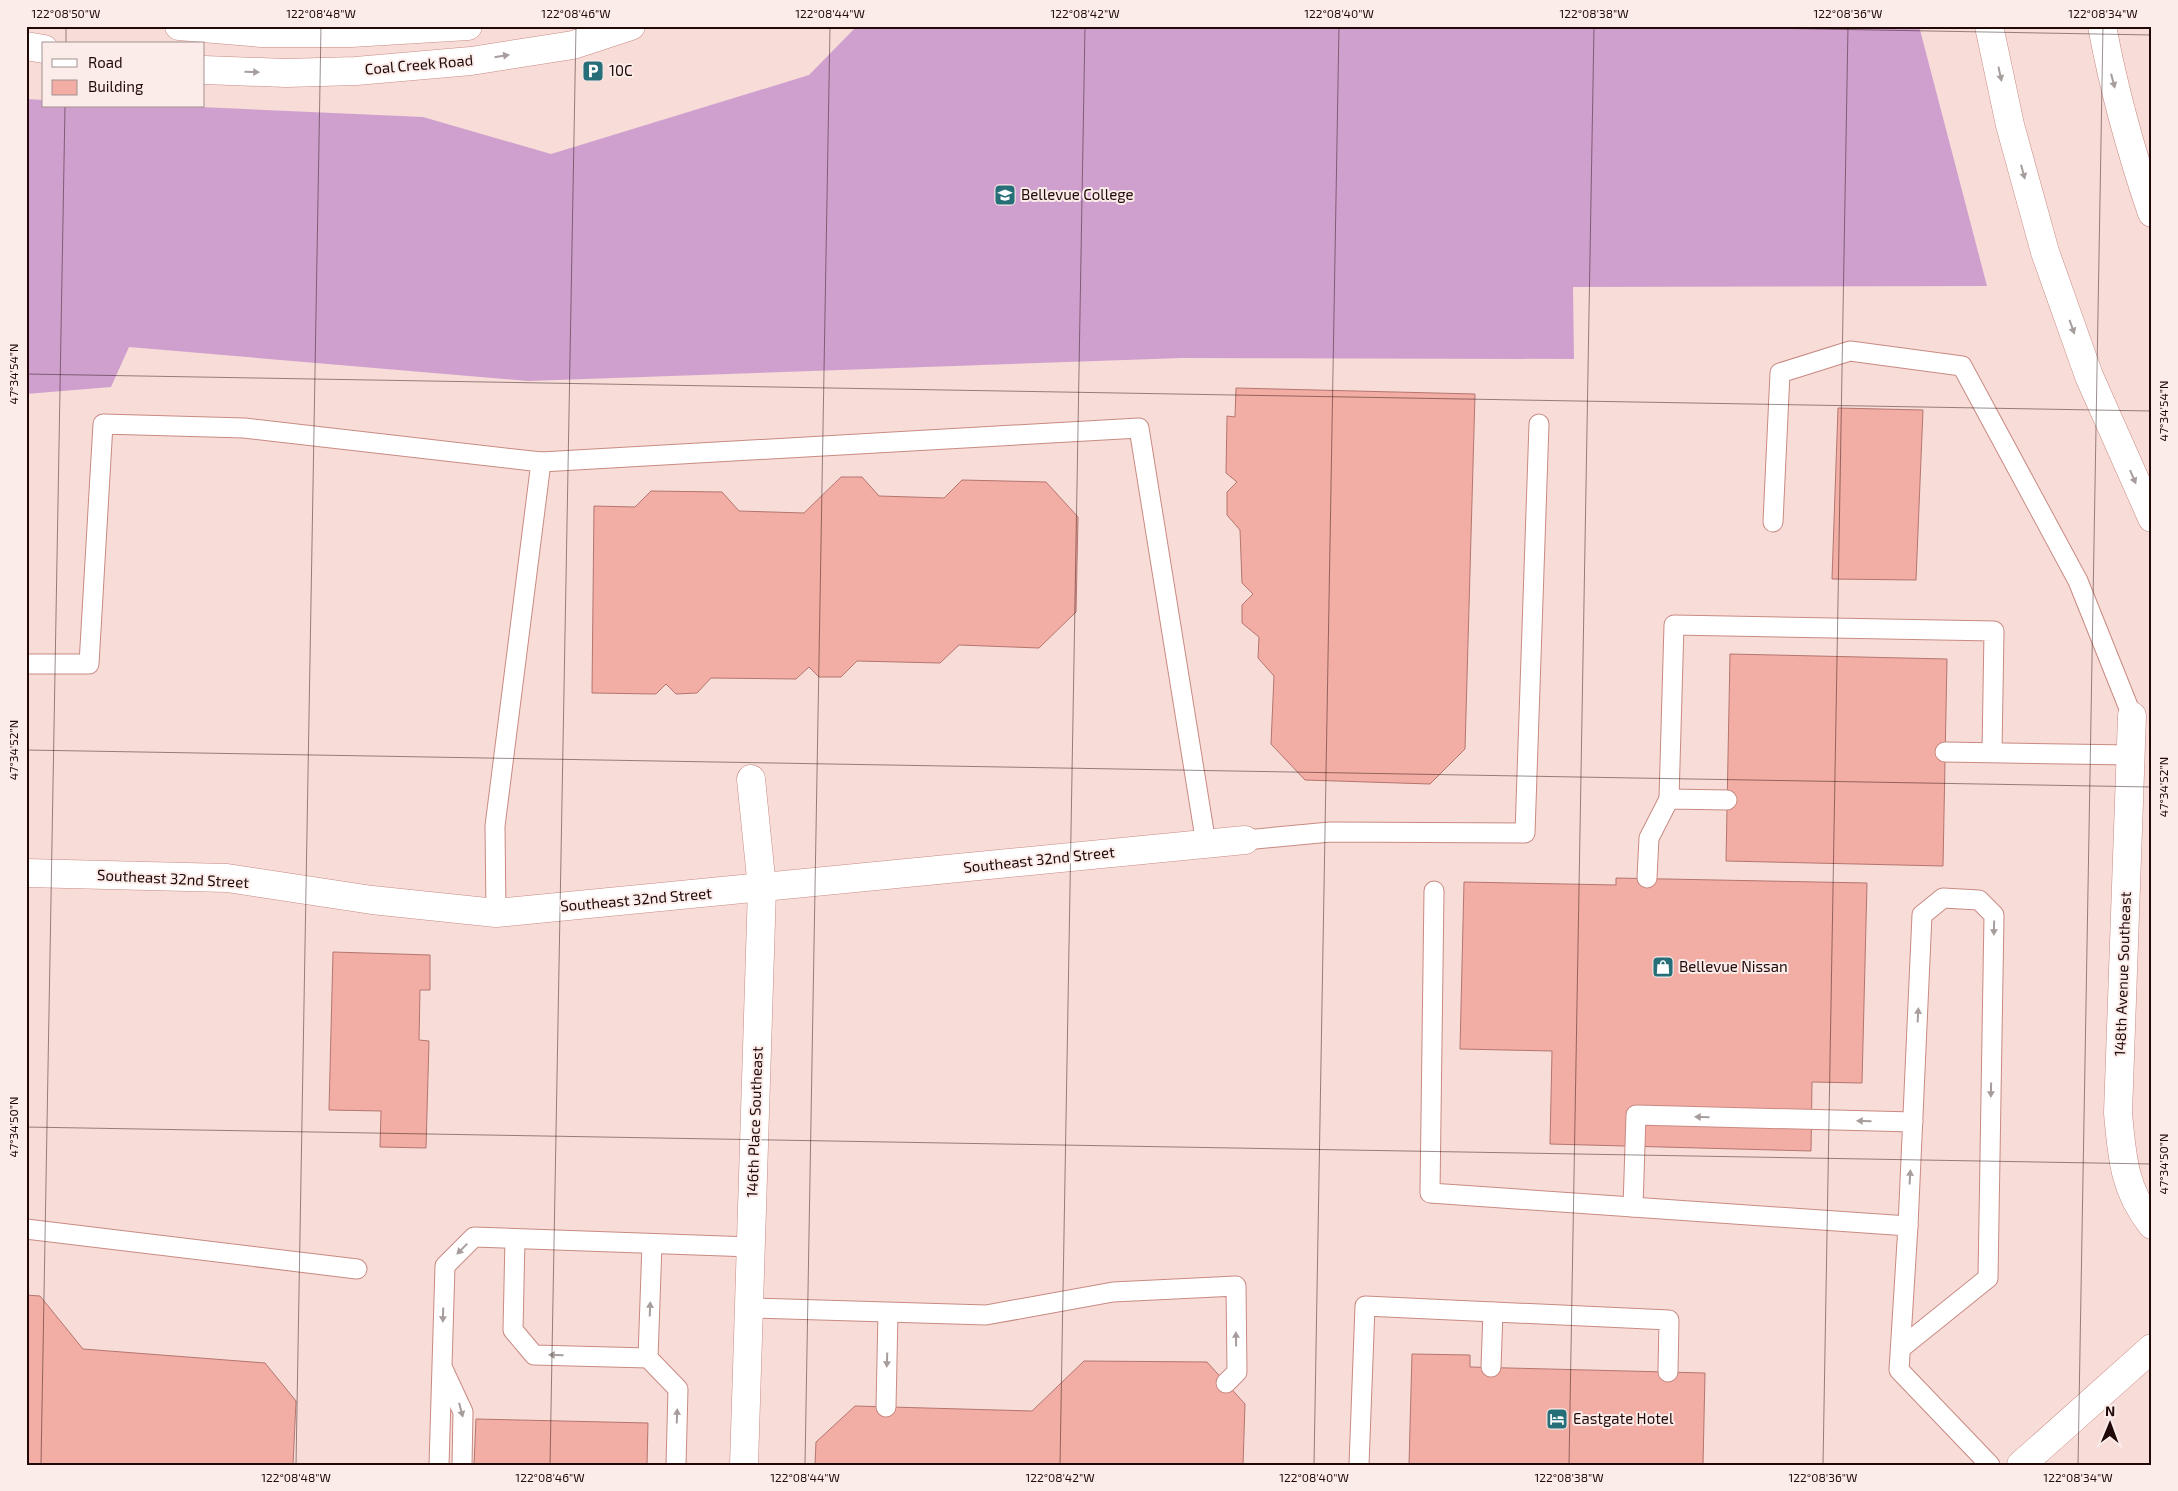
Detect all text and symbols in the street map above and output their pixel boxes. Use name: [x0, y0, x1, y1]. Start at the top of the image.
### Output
text: 122°08'50"W: [32, 6, 100, 20]
text: 122°08'48"W: [286, 6, 356, 20]
text: 122°08'46"W: [541, 6, 611, 20]
text: 122°08'44"W: [795, 6, 865, 20]
text: 122°08'42"W: [1050, 6, 1120, 20]
text: 122°08'40"W: [1304, 6, 1374, 20]
text: 122°08'38"W: [1559, 6, 1629, 20]
text: 122°08'36"W: [1814, 6, 1882, 20]
text: 122°08'34"W: [2068, 6, 2138, 20]
legend: [42, 42, 205, 108]
street label: Coal Creek Road: [364, 50, 474, 78]
one-way arrow: [494, 52, 510, 60]
text: Road: [88, 53, 123, 71]
parking icon: 10C: [581, 59, 605, 83]
place label: 10C: [609, 61, 633, 79]
one-way arrow: [1996, 66, 2004, 82]
one-way arrow: [245, 68, 261, 76]
one-way arrow: [2109, 73, 2117, 88]
text: Building: [88, 77, 144, 95]
one-way arrow: [2019, 164, 2027, 179]
school or university icon: Bellevue College: [993, 183, 1017, 207]
place label: Bellevue College: [1021, 185, 1134, 203]
one-way arrow: [2069, 319, 2076, 334]
text: 47°34'54"N: [6, 344, 20, 404]
text: 47°34'54"N: [2156, 381, 2170, 441]
one-way arrow: [2129, 470, 2137, 484]
text: 47°34'52"N: [6, 720, 20, 780]
text: 47°34'52"N: [2156, 757, 2170, 817]
street label: Southeast 32nd Street: [962, 842, 1116, 876]
street label: Southeast 32nd Street: [97, 865, 250, 891]
street label: Southeast 32nd Street: [559, 883, 713, 915]
street label: 148th Avenue Southeast: [2110, 891, 2134, 1057]
one-way arrow: [1990, 920, 1998, 936]
shop icon: Bellevue Nissan: [1651, 955, 1675, 979]
place label: Bellevue Nissan: [1679, 957, 1788, 975]
one-way arrow: [1914, 1007, 1922, 1023]
street label: 146th Place Southeast: [742, 1046, 766, 1198]
one-way arrow: [1987, 1083, 1995, 1099]
text: 47°34'50"N: [6, 1097, 20, 1157]
one-way arrow: [1693, 1113, 1709, 1121]
one-way arrow: [1856, 1116, 1872, 1124]
text: 47°34'50"N: [2156, 1134, 2170, 1194]
one-way arrow: [1907, 1169, 1915, 1185]
one-way arrow: [456, 1243, 468, 1255]
one-way arrow: [646, 1301, 654, 1317]
one-way arrow: [439, 1307, 447, 1323]
one-way arrow: [1232, 1330, 1240, 1346]
one-way arrow: [548, 1351, 564, 1359]
one-way arrow: [883, 1352, 891, 1368]
north arrow: [2086, 1398, 2136, 1448]
one-way arrow: [457, 1402, 465, 1418]
text: N: [2105, 1402, 2115, 1419]
hotel icon: Eastgate Hotel: [1545, 1407, 1569, 1431]
one-way arrow: [673, 1408, 681, 1424]
place label: Eastgate Hotel: [1573, 1409, 1674, 1427]
text: 122°08'48"W: [261, 1470, 331, 1484]
text: 122°08'46"W: [515, 1470, 585, 1484]
text: 122°08'44"W: [770, 1470, 840, 1484]
text: 122°08'42"W: [1025, 1470, 1095, 1484]
text: 122°08'40"W: [1279, 1470, 1349, 1484]
text: 122°08'38"W: [1534, 1470, 1604, 1484]
text: 122°08'36"W: [1789, 1470, 1857, 1484]
text: 122°08'34"W: [2043, 1470, 2113, 1484]

